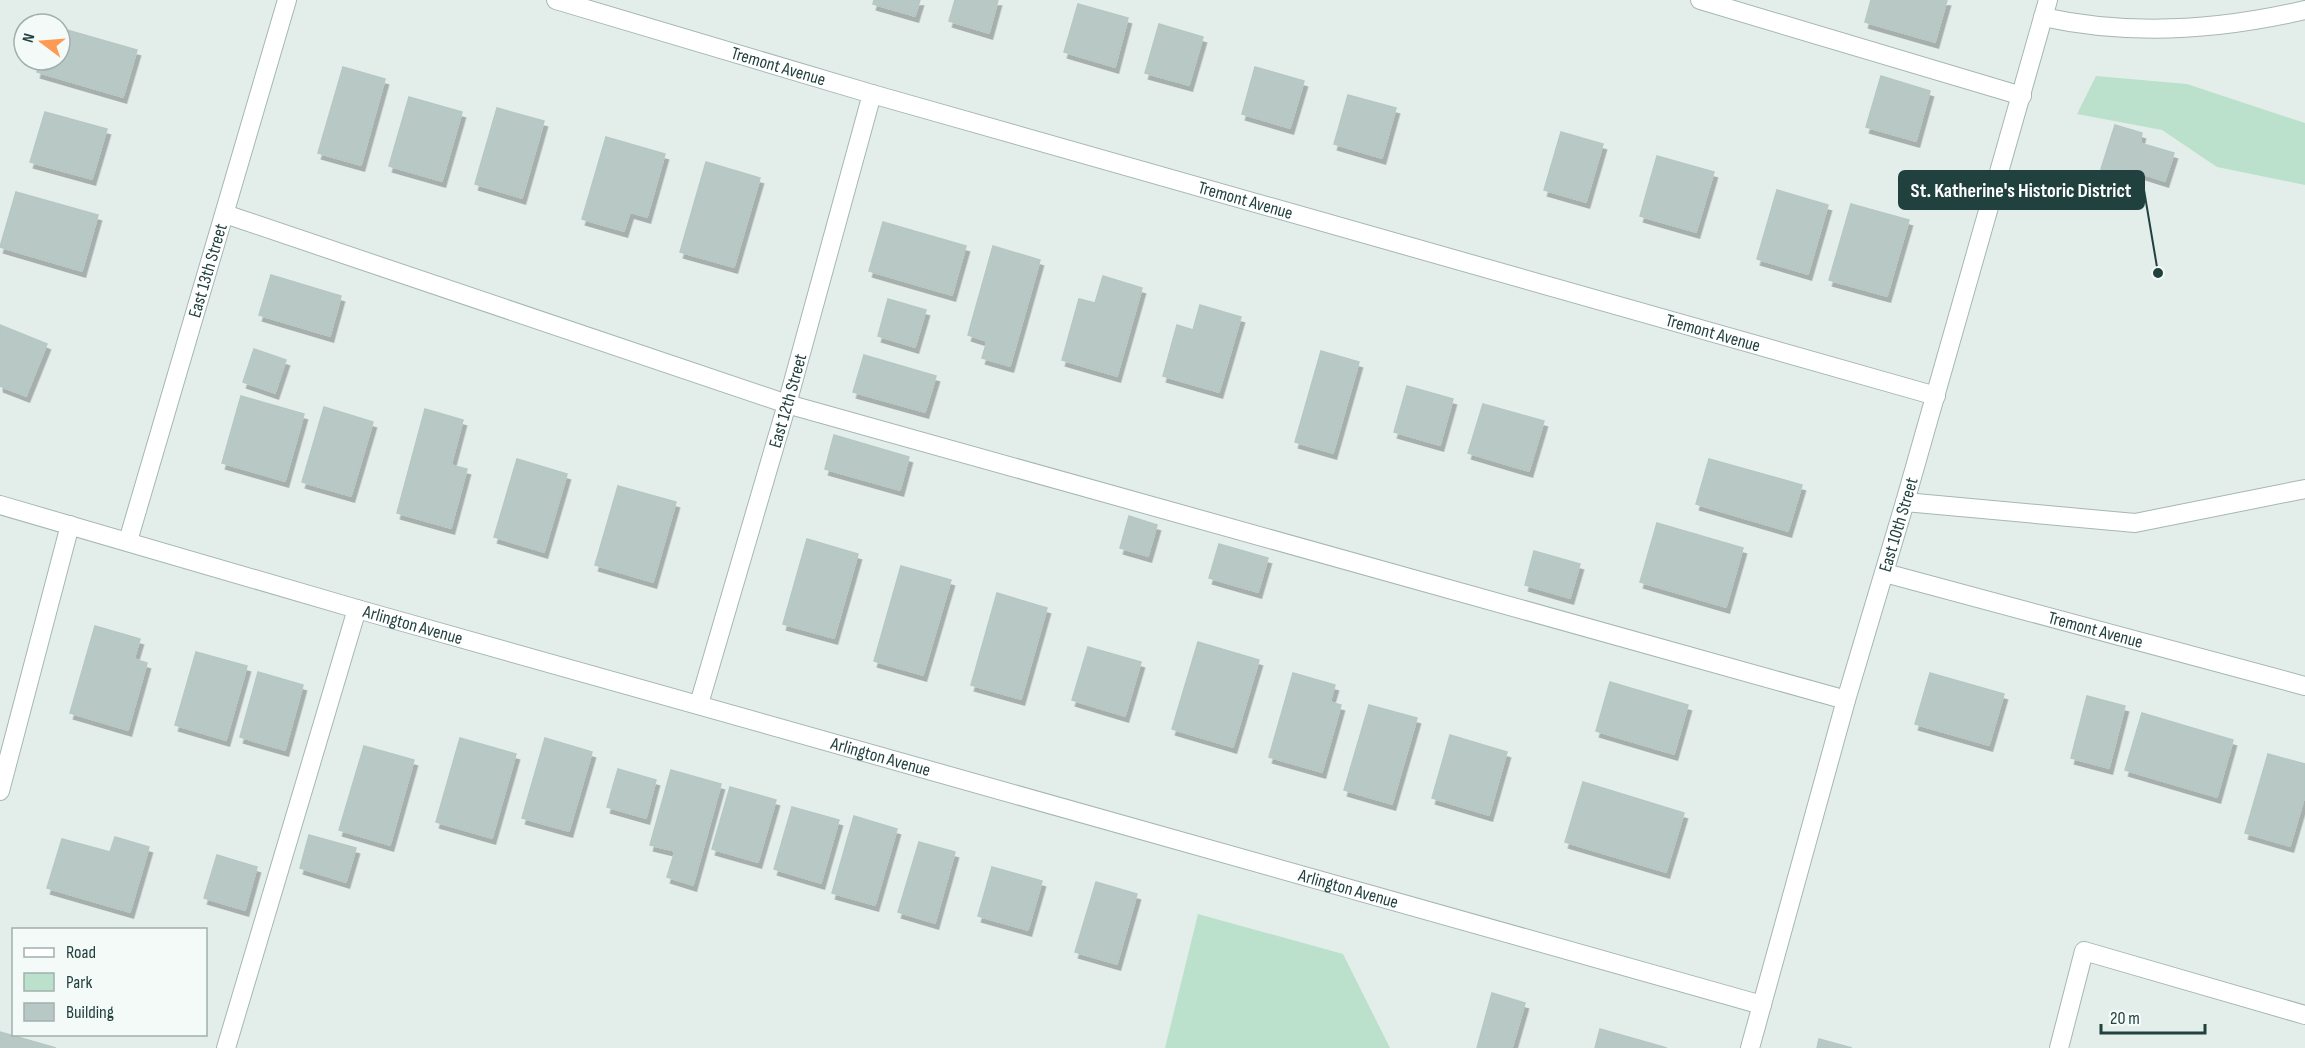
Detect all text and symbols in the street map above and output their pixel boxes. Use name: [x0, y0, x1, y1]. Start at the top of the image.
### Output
north arrow: [12, 12, 72, 72]
text: N: [19, 32, 39, 45]
street label: Tremont Avenue: [729, 43, 828, 91]
callout: St. Katherine's Historic District: [1899, 171, 2144, 209]
street label: Tremont Avenue: [1196, 177, 1295, 224]
text: St. Katherine's Historic District: [1911, 179, 2132, 203]
street label: East 13th Street: [184, 221, 232, 320]
street label: Tremont Avenue: [1663, 310, 1763, 357]
street label: East 12th Street: [765, 351, 811, 450]
street label: East 10th Street: [1875, 475, 1923, 574]
street label: Arlington Avenue: [360, 601, 465, 649]
street label: Tremont Avenue: [2046, 607, 2145, 653]
street label: Arlington Avenue: [827, 733, 933, 781]
street label: Arlington Avenue: [1295, 865, 1401, 913]
legend: [12, 928, 207, 1036]
text: Road: [66, 942, 96, 963]
text: Park: [66, 972, 92, 993]
scale bar: [2101, 997, 2204, 1035]
text: Building: [66, 1002, 114, 1023]
text: 20 m: [2110, 1008, 2140, 1029]

